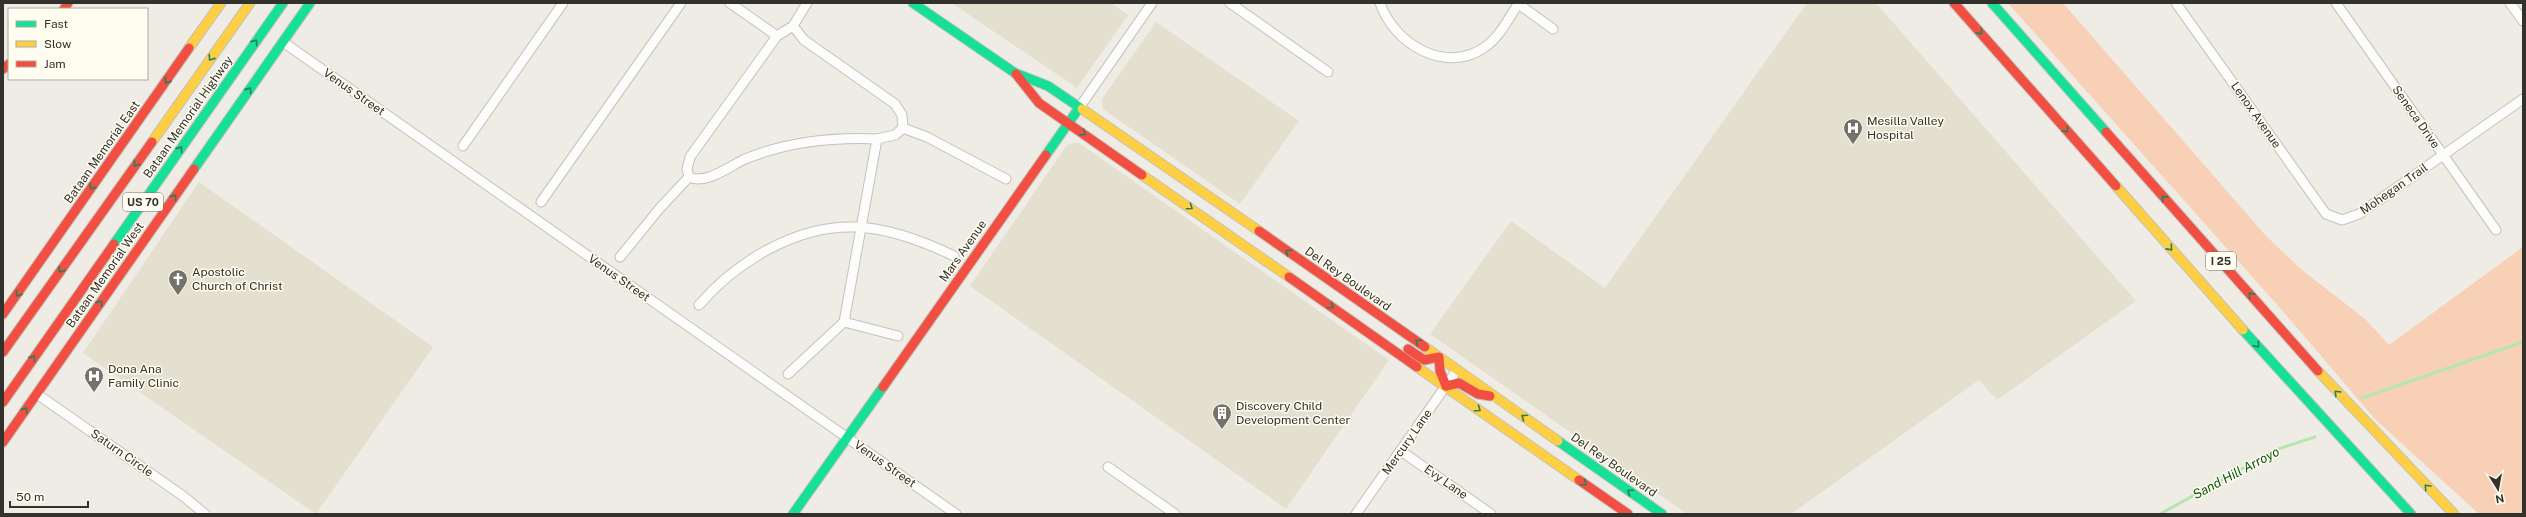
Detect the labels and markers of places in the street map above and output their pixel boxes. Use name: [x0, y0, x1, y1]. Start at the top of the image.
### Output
place label: Mesilla Valley Hospital: [1867, 114, 1944, 142]
hospital icon: Mesilla Valley Hospital: [1842, 117, 1864, 145]
place label: Apostolic Church of Christ: [192, 265, 283, 293]
church icon: Apostolic Church of Christ: [167, 268, 189, 296]
place label: Dona Ana Family Clinic: [108, 362, 179, 390]
hospital icon: Dona Ana Family Clinic: [83, 365, 105, 393]
place label: Discovery Child Development Center: [1236, 399, 1350, 427]
building icon: Discovery Child Development Center: [1211, 402, 1233, 430]

